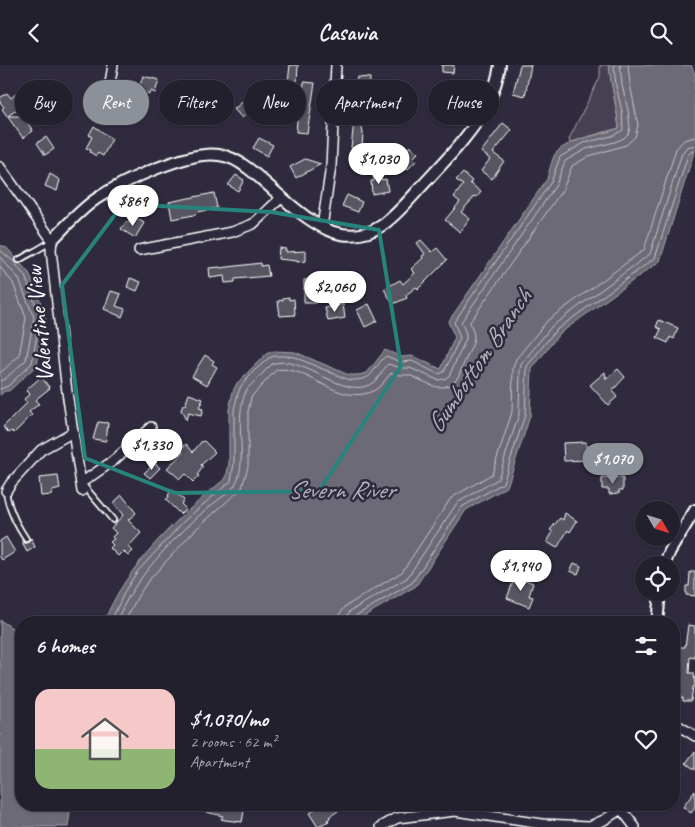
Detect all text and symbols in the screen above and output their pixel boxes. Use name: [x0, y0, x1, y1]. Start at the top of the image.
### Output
icon: back: [20, 19, 48, 47]
text: Casavia: [318, 19, 377, 47]
icon: search: [647, 19, 675, 47]
chip: Buy: [15, 80, 73, 125]
chip: Rent: [83, 80, 149, 125]
chip: Filters: [159, 80, 234, 125]
chip: New: [244, 80, 306, 125]
chip: Apartment: [316, 80, 418, 125]
chip: House: [428, 80, 499, 125]
pin: $1,030: [338, 143, 420, 185]
text: $1,030: [359, 149, 399, 169]
pin: $869: [103, 185, 163, 227]
text: $869: [119, 191, 147, 211]
street label: Valentine View: [18, 263, 60, 384]
pin: $2,060: [294, 271, 376, 313]
text: $2,060: [315, 277, 355, 297]
water label: Gumbottom Branch: [419, 282, 540, 439]
pin: $1,330: [111, 429, 193, 471]
text: $1,330: [132, 435, 172, 455]
pin: $1,070: [572, 443, 654, 485]
text: $1,070: [593, 449, 633, 469]
water label: Severn River: [288, 474, 398, 506]
north arrow: [635, 501, 680, 546]
map controls: [635, 501, 680, 601]
pin: $1,940: [480, 549, 562, 592]
text: $1,940: [502, 556, 540, 576]
button: locate: [635, 556, 680, 601]
icon: filters: [632, 632, 660, 660]
text: 6 homes: [35, 633, 95, 659]
text: $1,070/mo: [190, 706, 268, 732]
icon: home: [75, 709, 135, 769]
icon: heart: [632, 725, 660, 753]
text: 2 rooms · 62 m²: [190, 732, 276, 752]
text: Apartment: [190, 752, 249, 772]

